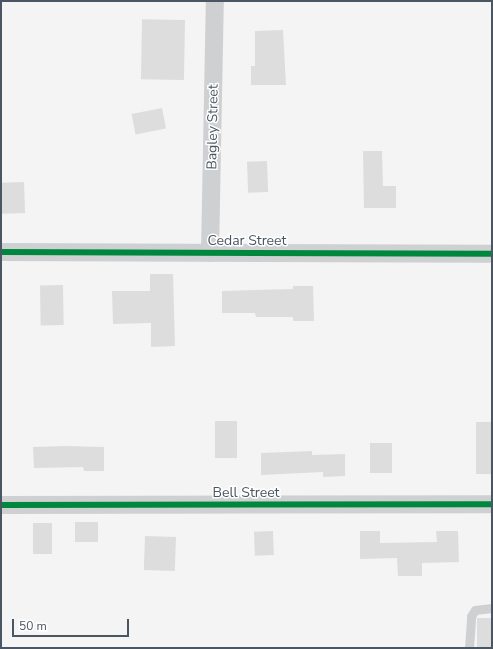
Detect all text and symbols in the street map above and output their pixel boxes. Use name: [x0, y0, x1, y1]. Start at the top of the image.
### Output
street label: Bagley Street: [204, 84, 222, 170]
street label: Cedar Street: [208, 233, 286, 249]
street label: Bell Street: [213, 485, 279, 501]
scale bar: [14, 611, 131, 637]
text: 50 m: [19, 618, 47, 634]

